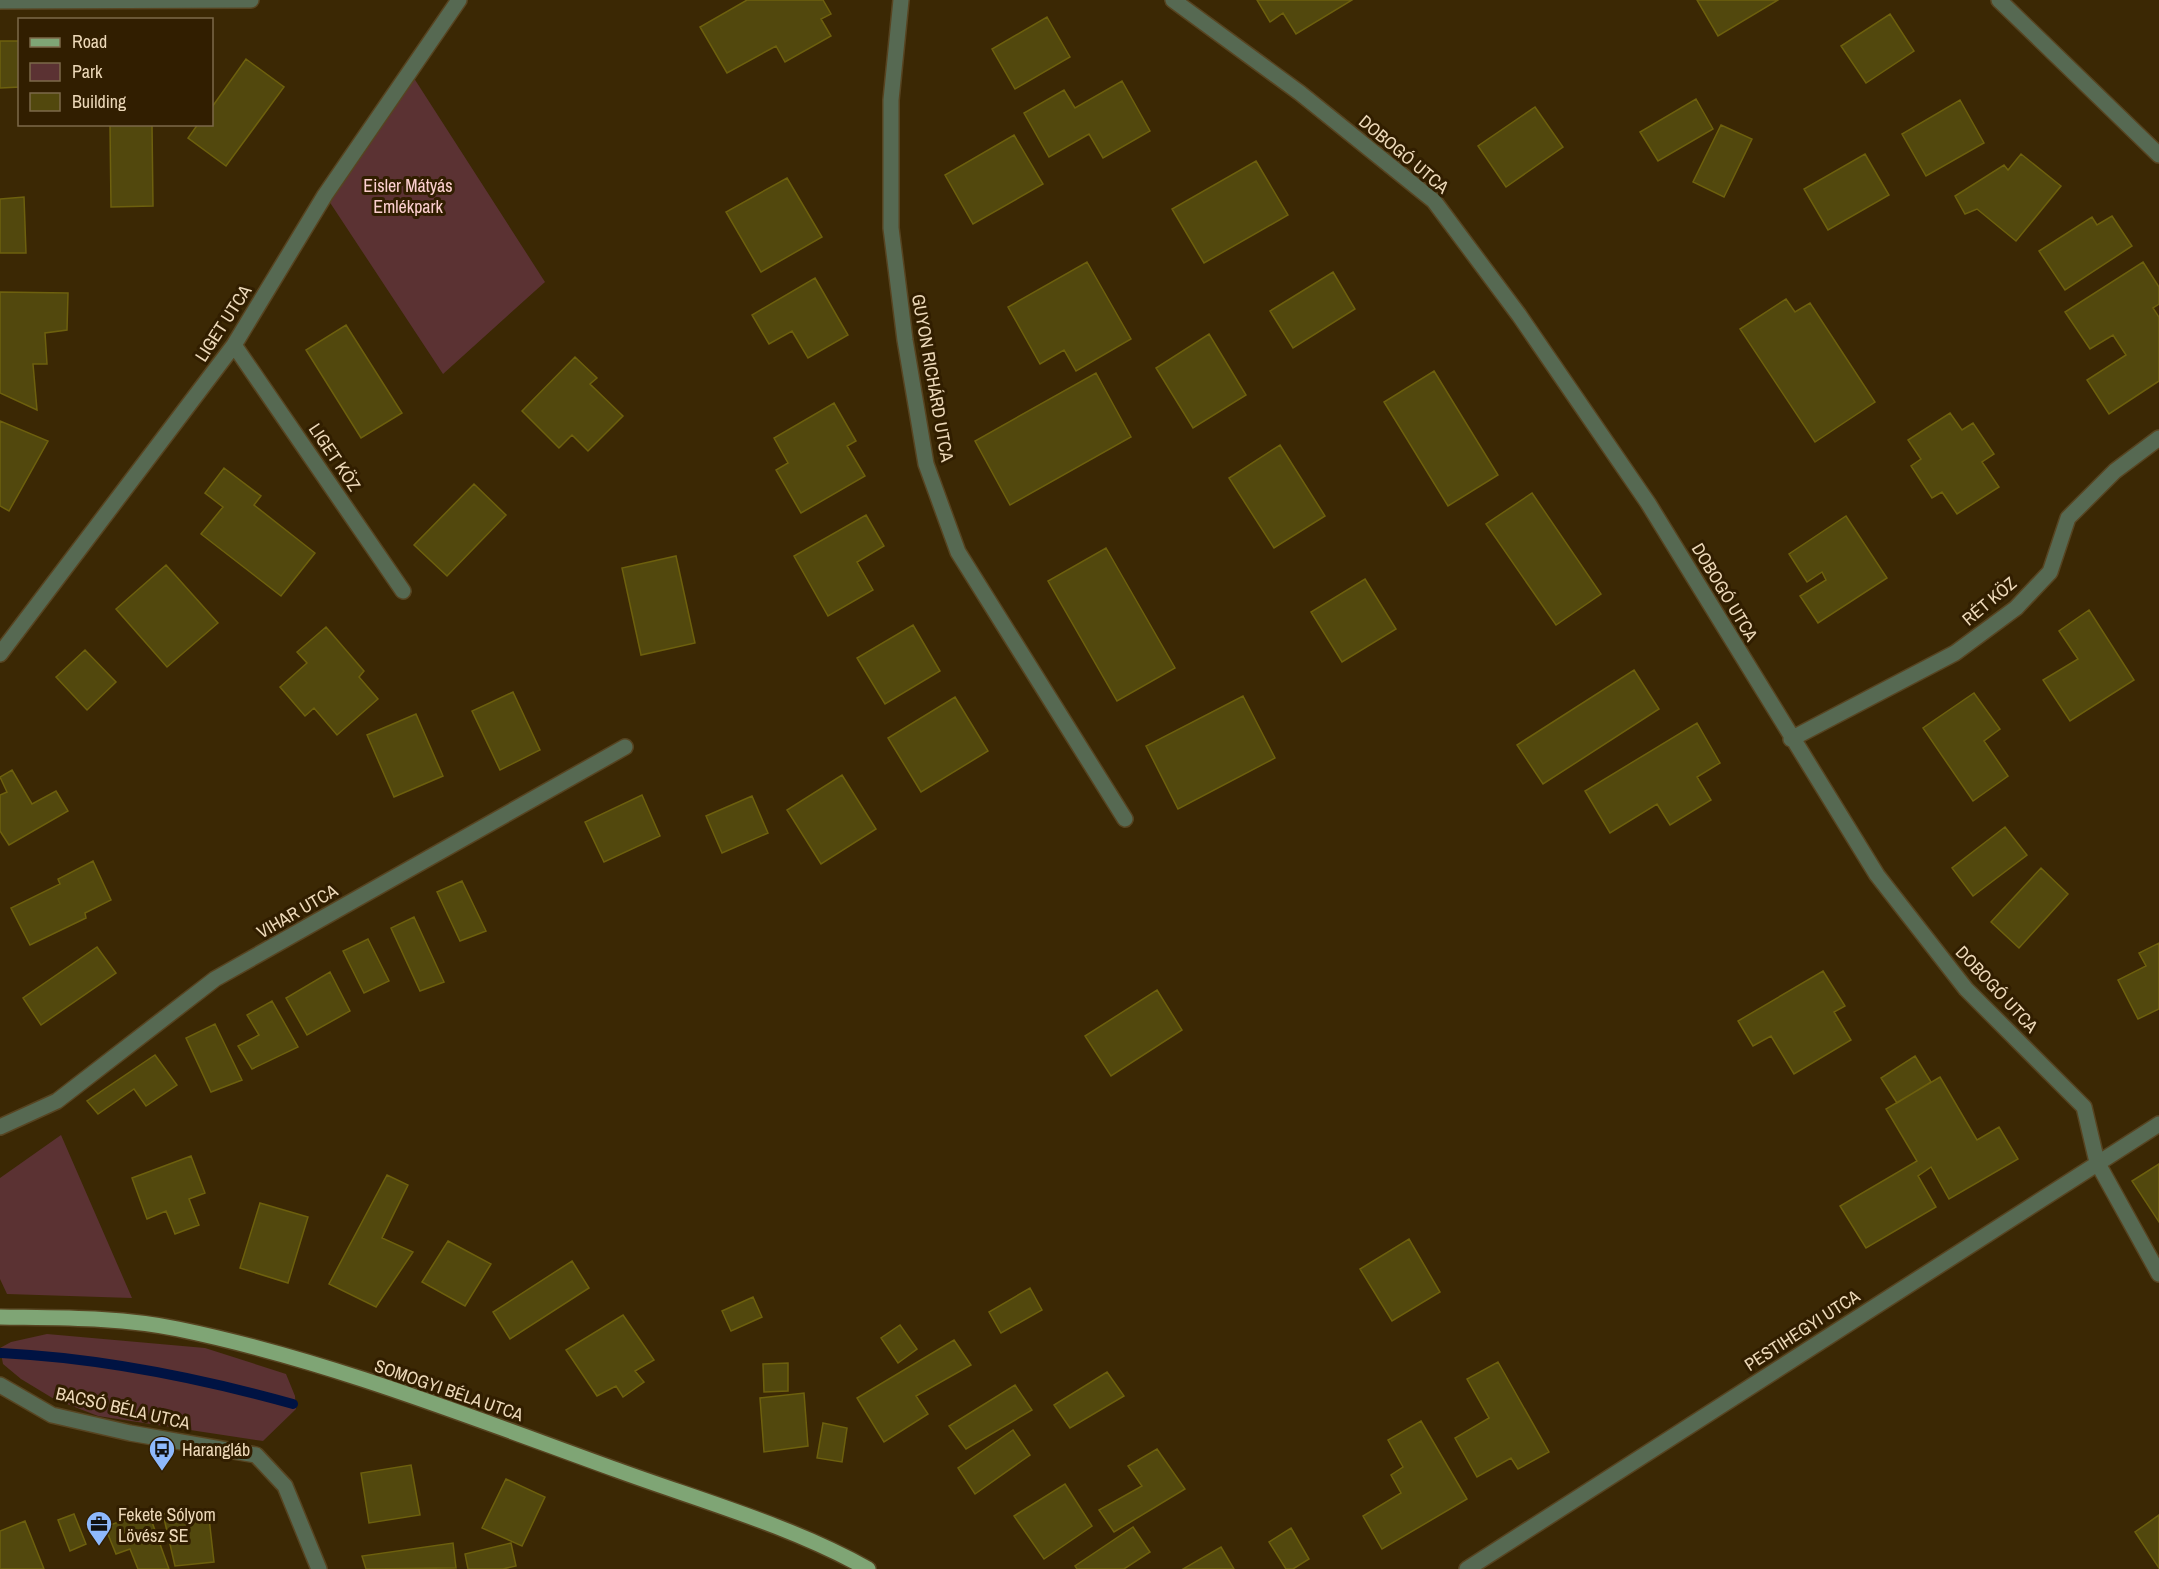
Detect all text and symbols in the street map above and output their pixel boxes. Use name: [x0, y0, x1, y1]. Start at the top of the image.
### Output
legend: [18, 18, 213, 126]
text: Road: [72, 29, 107, 54]
text: Park: [72, 59, 103, 84]
text: Building: [72, 89, 127, 114]
street label: DOBOGÓ UTCA: [1354, 109, 1455, 199]
park label: Eisler Mátyás Emlékpark: [363, 173, 453, 219]
street label: LIGET UTCA: [189, 280, 257, 366]
street label: GUYON RICHÁRD UTCA: [906, 292, 960, 464]
street label: LIGET KÖZ: [303, 418, 367, 496]
street label: DOBOGÓ UTCA: [1686, 538, 1764, 646]
street label: RÉT KÖZ: [1957, 571, 2021, 631]
street label: VIHAR UTCA: [252, 878, 342, 944]
street label: DOBOGÓ UTCA: [1950, 940, 2044, 1038]
street label: PESTIHEGYI UTCA: [1739, 1283, 1865, 1377]
street label: SOMOGYI BÉLA UTCA: [371, 1353, 527, 1427]
street label: BACSÓ BÉLA UTCA: [53, 1380, 193, 1436]
bus stop icon: Harangláb: [147, 1434, 177, 1472]
place label: Harangláb: [182, 1437, 250, 1462]
place label: Fekete Sólyom Lövész SE: [118, 1502, 216, 1548]
office icon: Fekete Sólyom Lövész SE: [84, 1509, 114, 1547]

